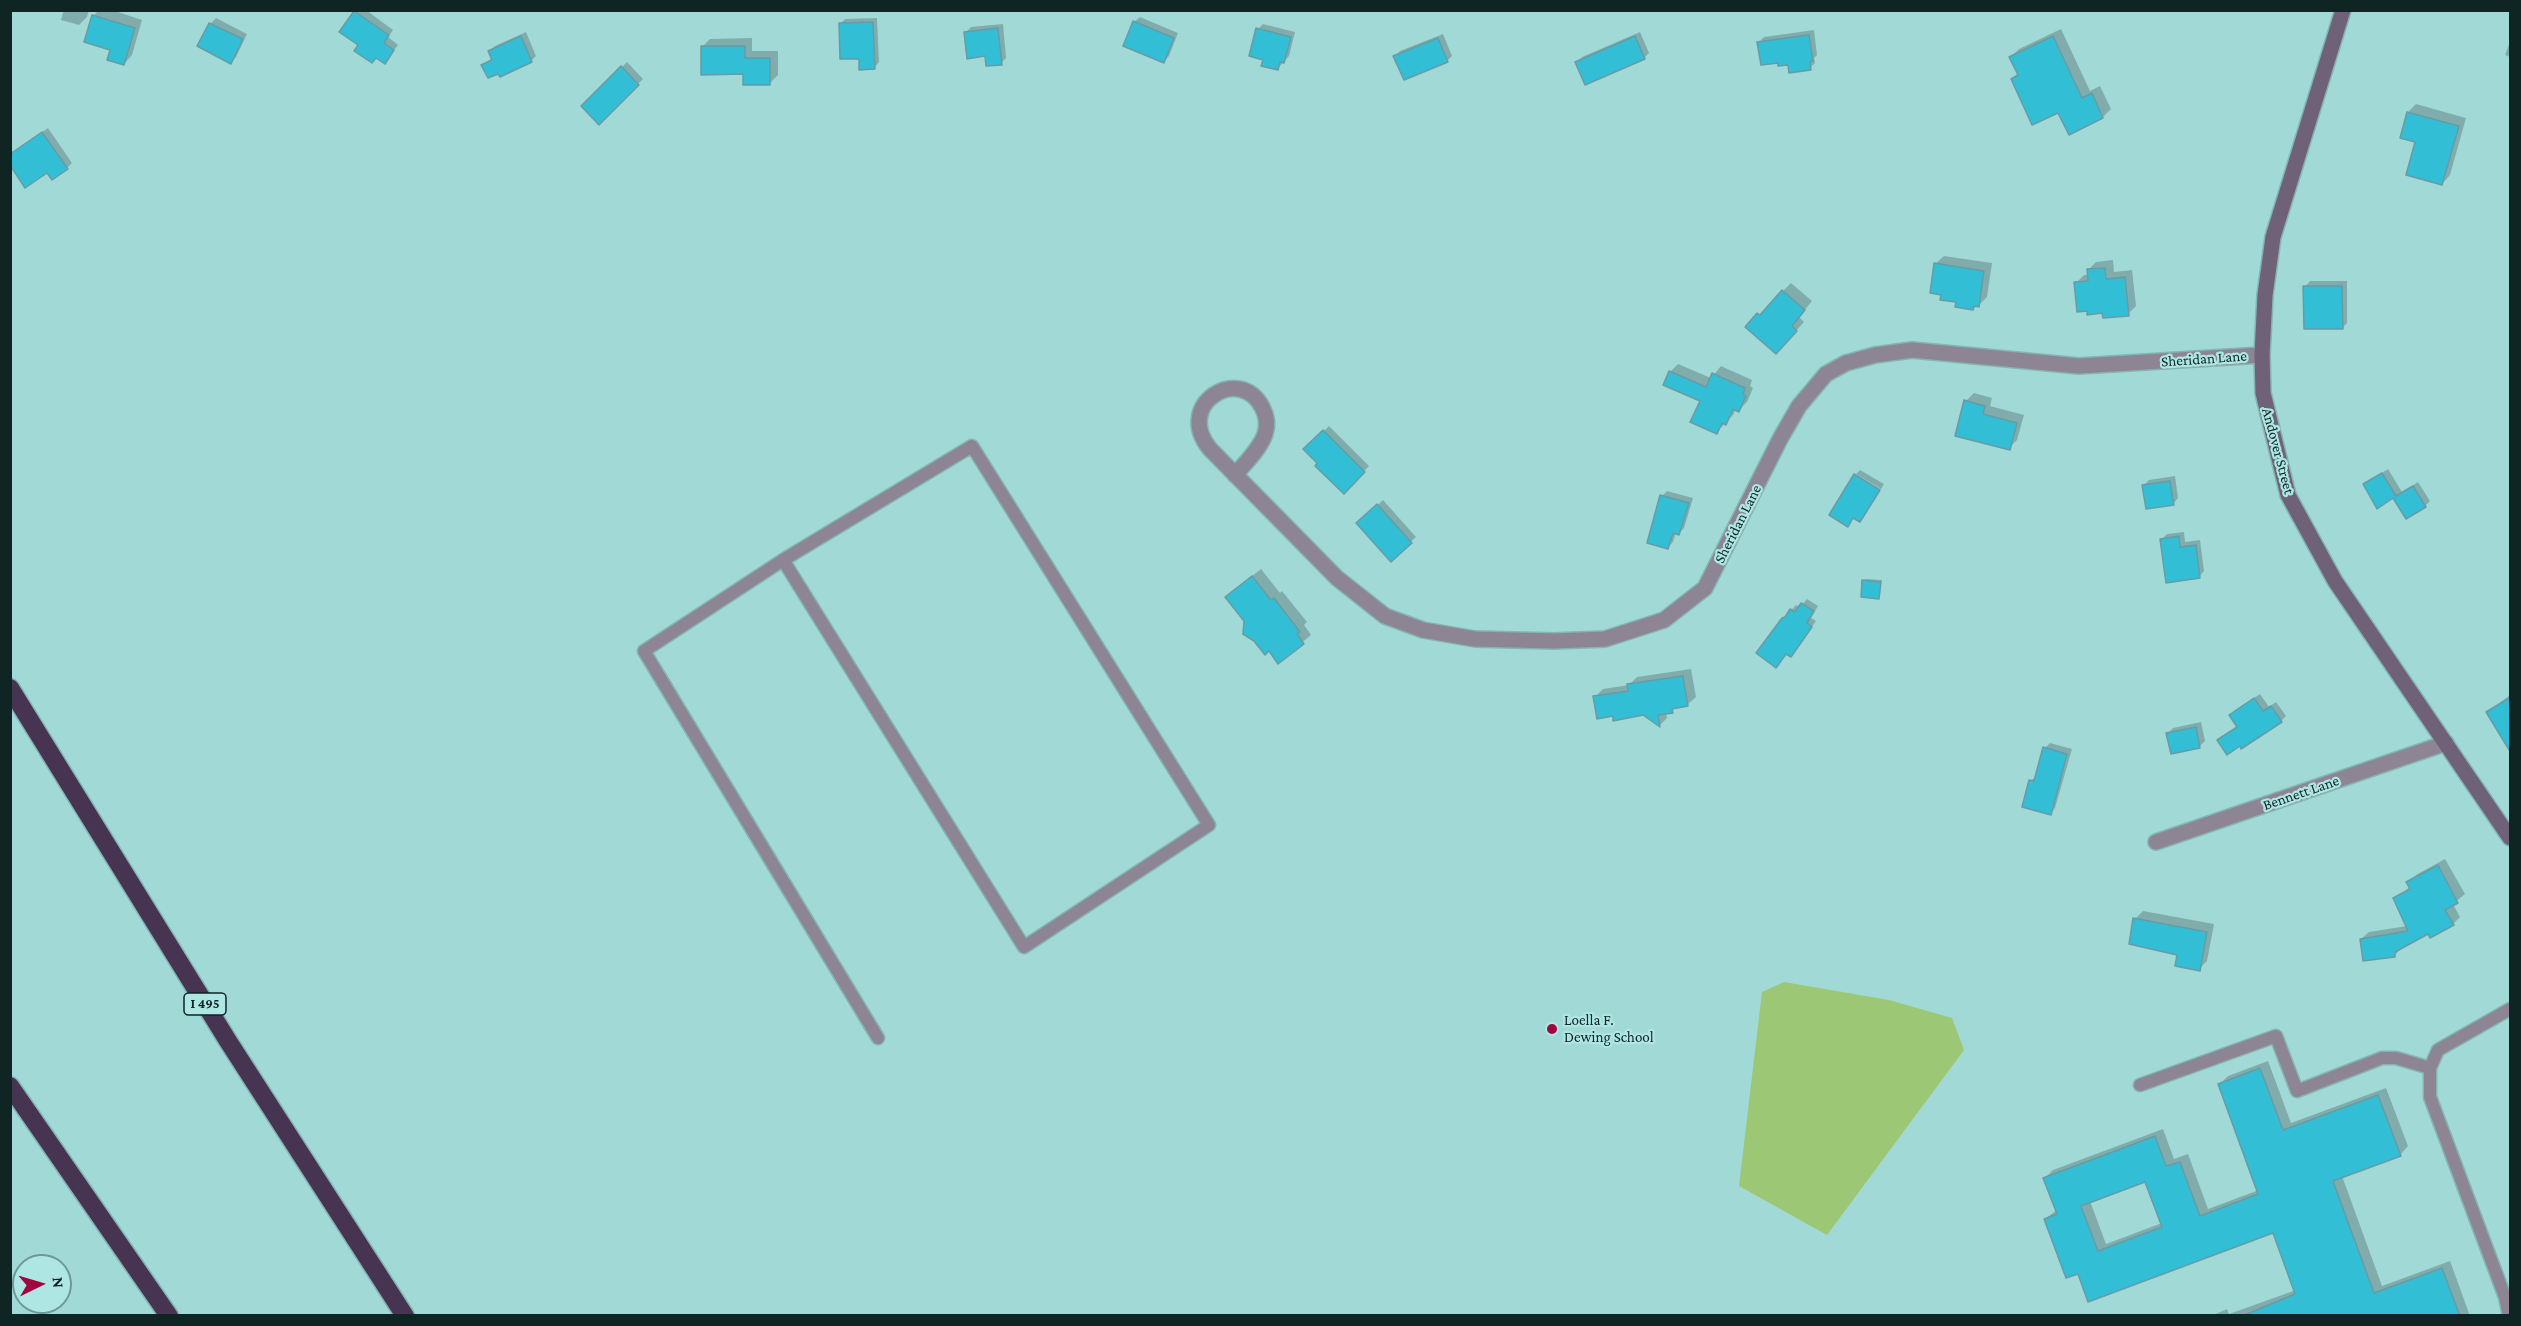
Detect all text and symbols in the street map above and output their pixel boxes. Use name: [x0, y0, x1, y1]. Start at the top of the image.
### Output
street label: Sheridan Lane: [2161, 347, 2247, 371]
street label: Andover Street: [2258, 406, 2298, 496]
street label: Sheridan Lane: [1711, 482, 1765, 566]
street label: Bennett Lane: [2261, 772, 2341, 814]
road number: I 495: [184, 993, 226, 1015]
place label: Loella F. Dewing School: [1564, 1011, 1654, 1046]
marker: Loella F. Dewing School: [1545, 1022, 1559, 1036]
north arrow: [12, 1254, 72, 1314]
text: N: [49, 1276, 67, 1289]

